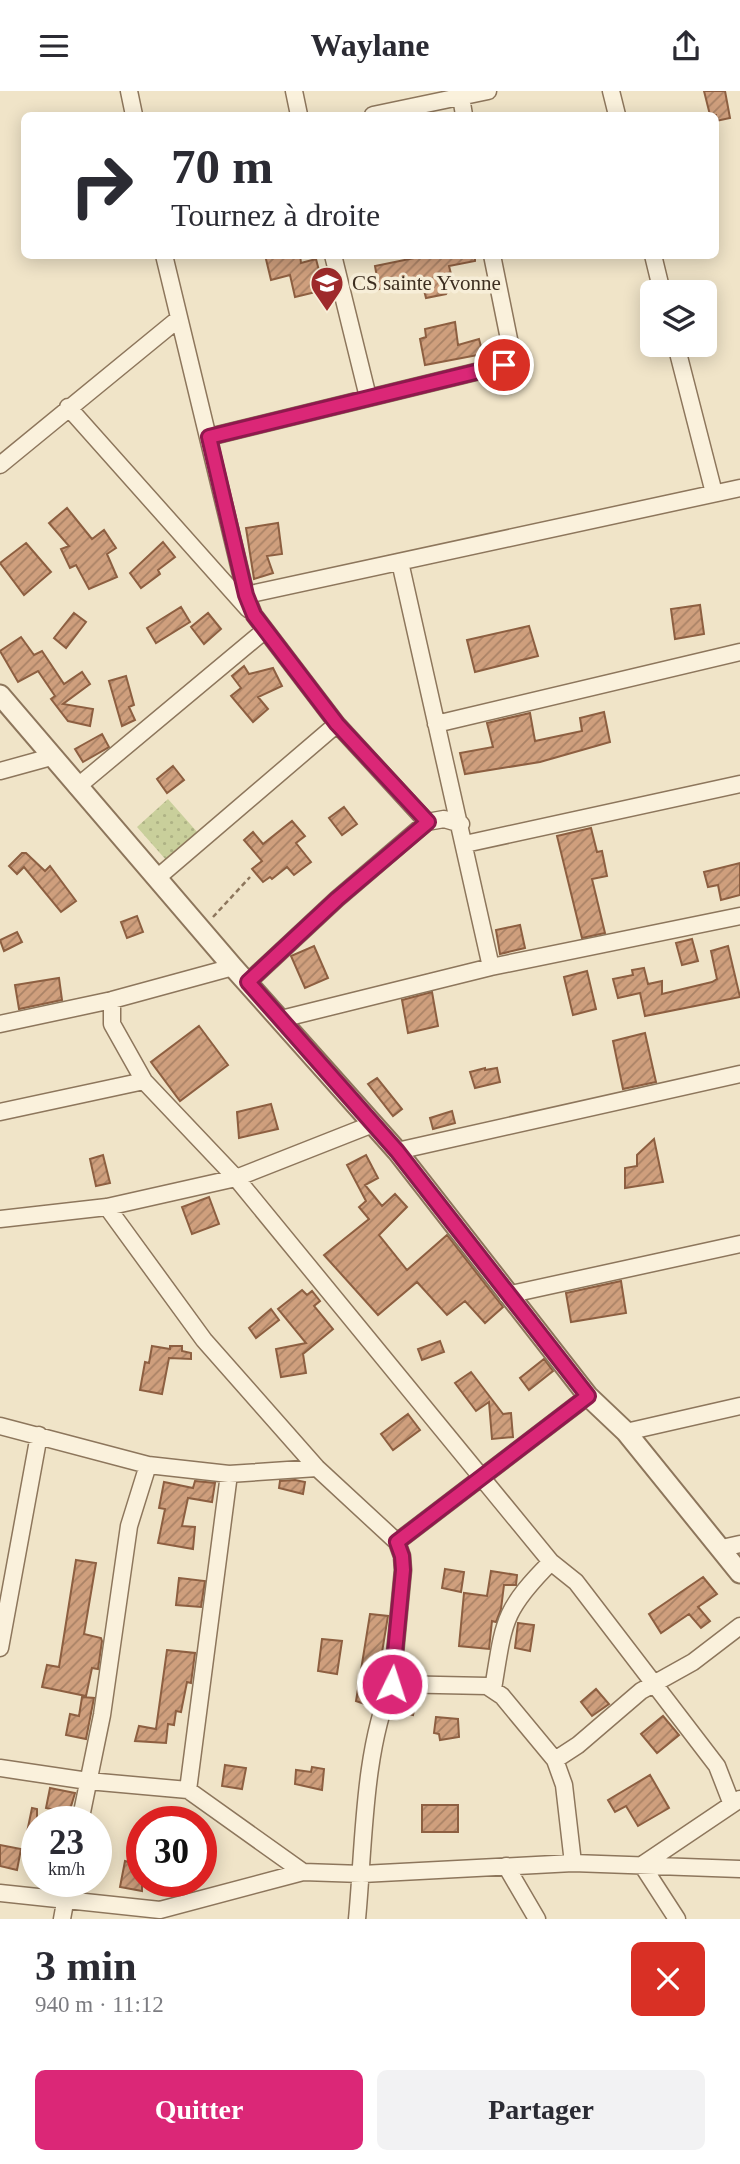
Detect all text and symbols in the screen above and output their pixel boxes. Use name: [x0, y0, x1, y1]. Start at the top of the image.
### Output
icon: menu: [35, 27, 73, 65]
text: Waylane: [310, 27, 430, 63]
icon: share: [667, 27, 705, 65]
text: 70 m: [171, 139, 273, 194]
icon: right: [56, 140, 147, 231]
text: Tournez à droite: [171, 197, 380, 233]
school or university icon: CS sainte Yvonne: [308, 264, 346, 313]
place label: CS sainte Yvonne: [352, 271, 501, 295]
map controls: [640, 280, 717, 357]
button: layers: [640, 280, 717, 357]
pin: [474, 335, 534, 395]
icon: arrive: [485, 346, 523, 384]
position arrow: [355, 1647, 429, 1721]
speed limit sign: 30: [126, 1806, 217, 1897]
text: 23: [49, 1823, 84, 1862]
text: km/h: [48, 1859, 85, 1879]
button: close: [631, 1942, 705, 2016]
text: 3 min: [35, 1943, 137, 1989]
text: 940 m · 11:12: [35, 1992, 164, 2017]
button: Quitter: [35, 2070, 363, 2150]
button: Partager: [377, 2070, 705, 2150]

